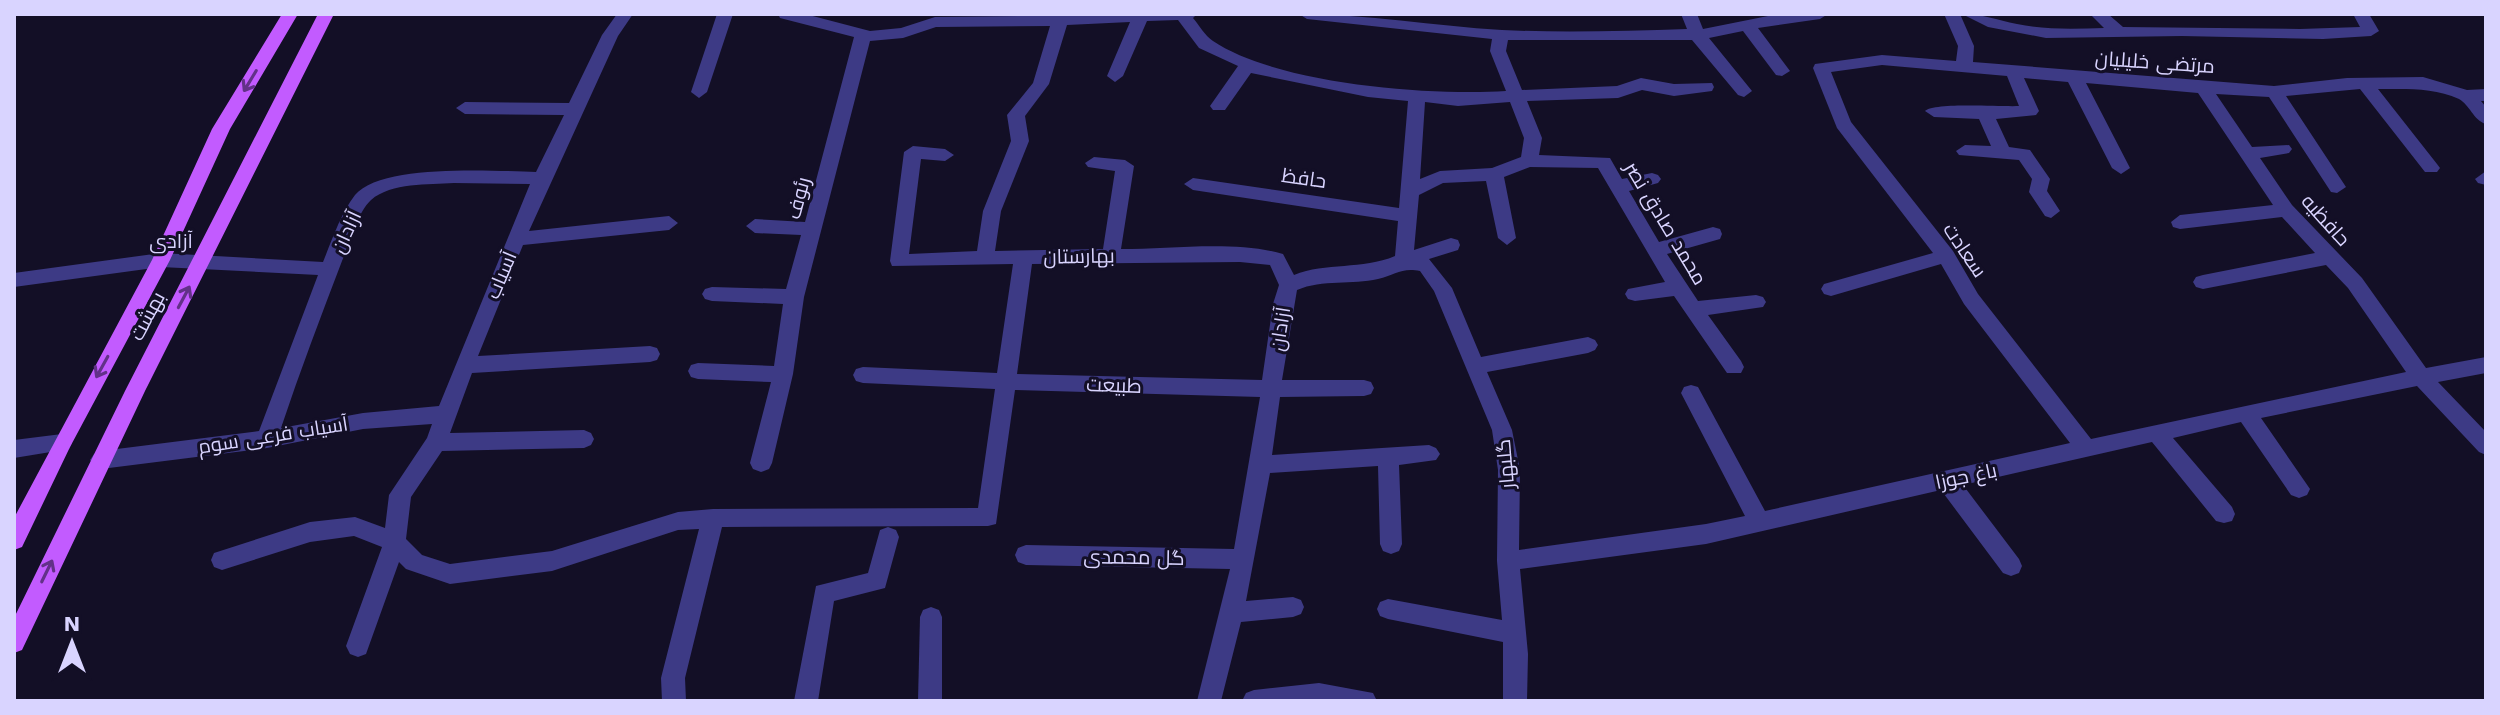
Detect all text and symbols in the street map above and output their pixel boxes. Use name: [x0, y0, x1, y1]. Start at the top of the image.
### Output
street label: مرتضی خلیلیان: [2094, 46, 2216, 79]
one-way arrow: [242, 69, 258, 92]
street label: محمد صادق نصر: [1618, 156, 1712, 290]
street label: حافظ: [1280, 163, 1328, 193]
street label: رئوف: [781, 174, 815, 222]
street label: حافظیه: [2296, 189, 2356, 251]
street label: آزادان: [326, 206, 367, 258]
street label: سعادت: [1938, 218, 1992, 282]
street label: آزادی: [149, 229, 193, 254]
street label: بهارستان: [1043, 243, 1115, 270]
street label: آسیاب: [480, 247, 522, 302]
one-way arrow: [177, 286, 193, 309]
street label: بهشت: [124, 287, 171, 345]
street label: آزادان: [1265, 305, 1296, 353]
one-way arrow: [94, 355, 110, 379]
street label: طبیعت: [1086, 372, 1142, 398]
street label: آسیاب فرعی سوم: [196, 411, 351, 461]
street label: گلبهار: [1491, 438, 1520, 491]
street label: باغ جوزا: [1933, 458, 1999, 496]
street label: گل محمدی: [1083, 544, 1185, 571]
one-way arrow: [40, 559, 55, 583]
north arrow: [32, 603, 112, 683]
text: N: [64, 611, 80, 636]

